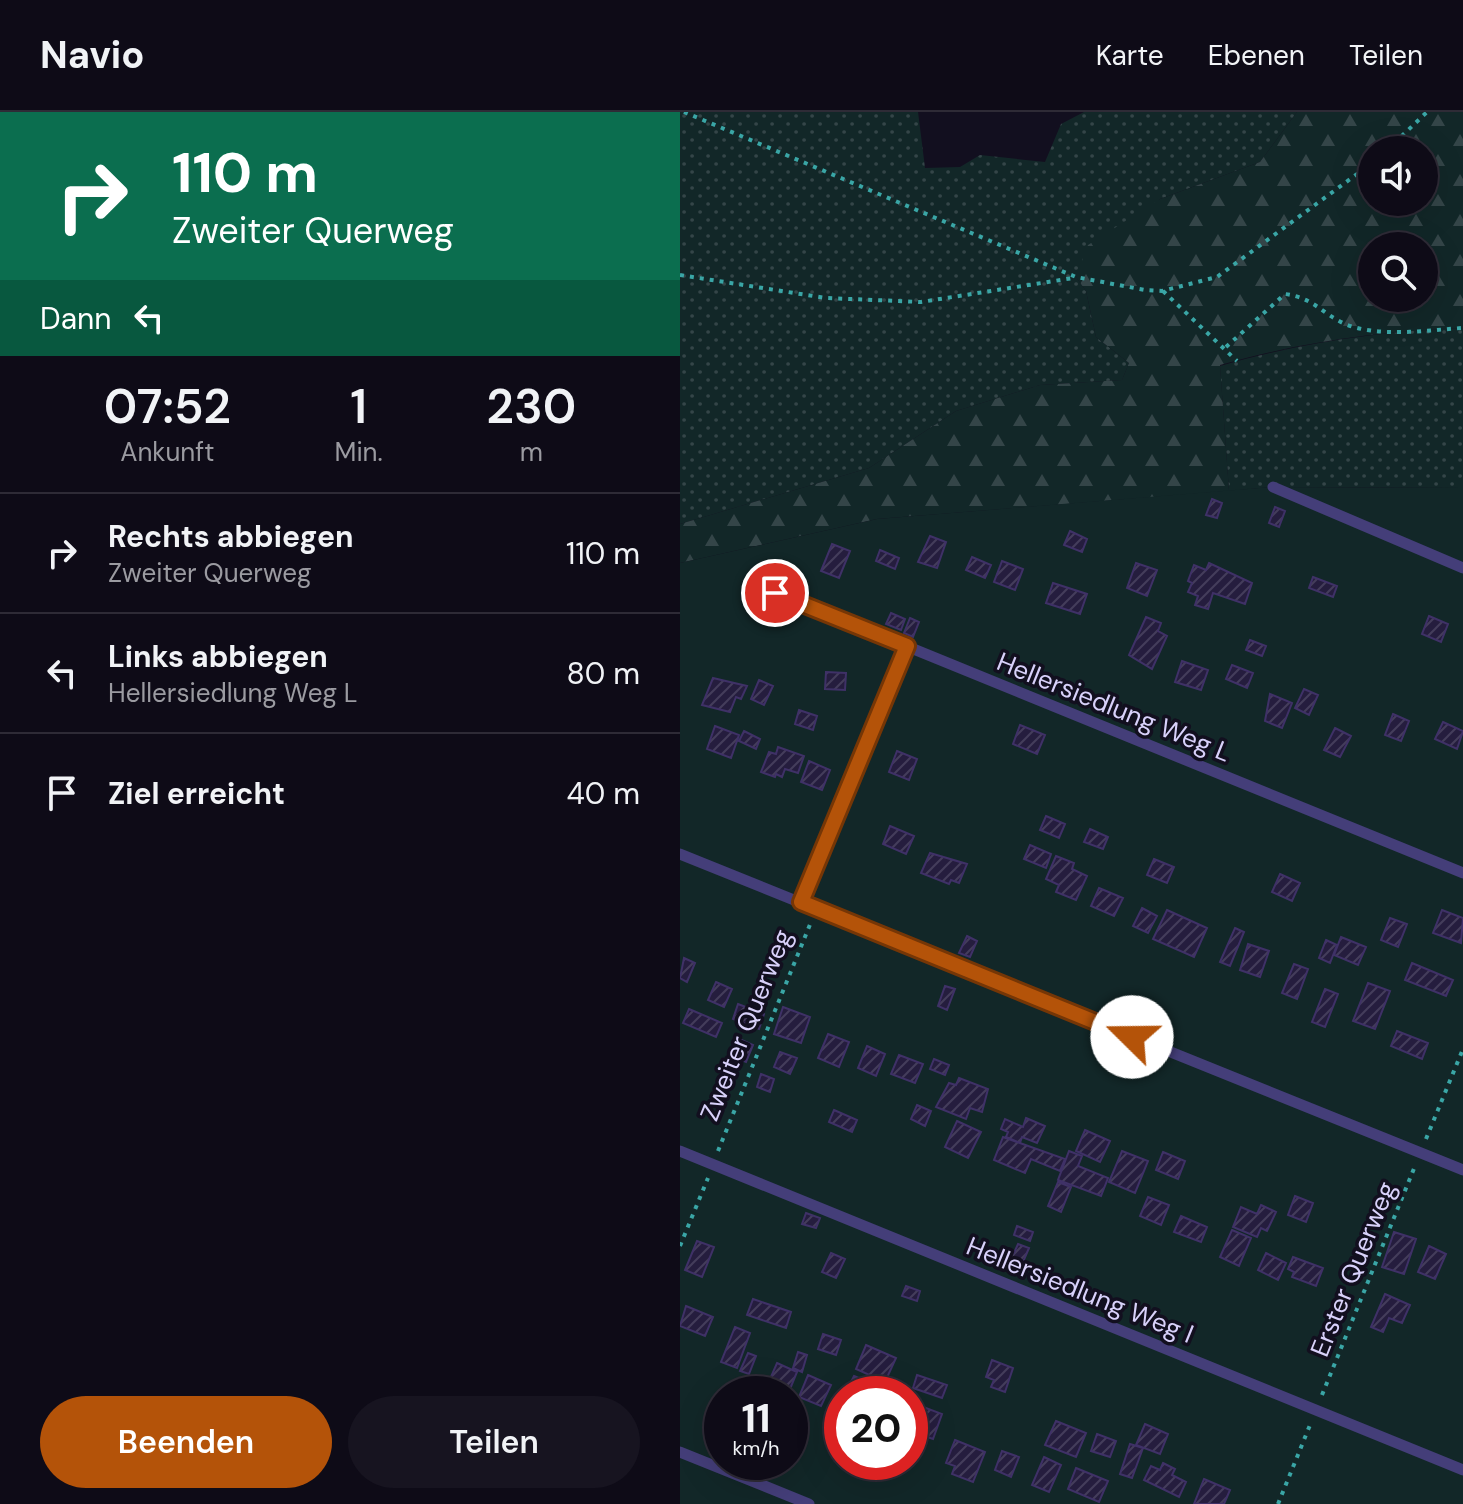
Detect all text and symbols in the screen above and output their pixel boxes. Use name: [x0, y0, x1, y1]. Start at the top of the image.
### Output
text: Navio: [40, 30, 144, 80]
text: Karte: [1096, 37, 1164, 74]
text: Ebenen: [1208, 37, 1305, 74]
text: Teilen: [1349, 37, 1423, 74]
text: 110 m: [172, 136, 318, 209]
map controls: [1358, 136, 1438, 312]
button: sound: [1358, 136, 1438, 216]
icon: right: [40, 144, 144, 248]
text: Zweiter Querweg: [172, 207, 454, 254]
button: search: [1358, 232, 1438, 312]
icon: left: [127, 296, 171, 340]
text: Dann: [40, 299, 111, 338]
text: 07:52: [104, 375, 231, 438]
text: 1: [350, 375, 367, 438]
text: 230: [486, 375, 576, 438]
text: Ankunft: [120, 435, 214, 469]
text: Min.: [335, 435, 383, 469]
text: m: [520, 435, 543, 469]
text: Rechts abbiegen: [108, 517, 353, 556]
icon: right: [40, 531, 84, 575]
text: 110 m: [566, 534, 640, 573]
text: Zweiter Querweg: [108, 556, 312, 590]
pin: [741, 559, 809, 627]
icon: arrive: [753, 571, 797, 615]
text: Links abbiegen: [108, 637, 328, 676]
street label: Hellersiedlung Weg L: [992, 644, 1236, 770]
icon: left: [40, 651, 84, 695]
text: 80 m: [567, 654, 640, 693]
text: Hellersiedlung Weg L: [108, 676, 358, 710]
icon: arrive: [40, 771, 84, 815]
text: Ziel erreicht: [108, 774, 285, 813]
text: 40 m: [567, 774, 640, 813]
street label: Zweiter Querweg: [692, 924, 800, 1126]
position arrow: [1090, 995, 1174, 1079]
street label: Erster Querweg: [1302, 1176, 1404, 1362]
street label: Hellersiedlung Weg I: [961, 1229, 1199, 1351]
speed limit sign: 20: [824, 1376, 928, 1480]
text: 11: [741, 1392, 771, 1444]
button: Beenden: [40, 1396, 332, 1488]
button: Teilen: [348, 1396, 640, 1488]
text: km/h: [732, 1435, 780, 1461]

